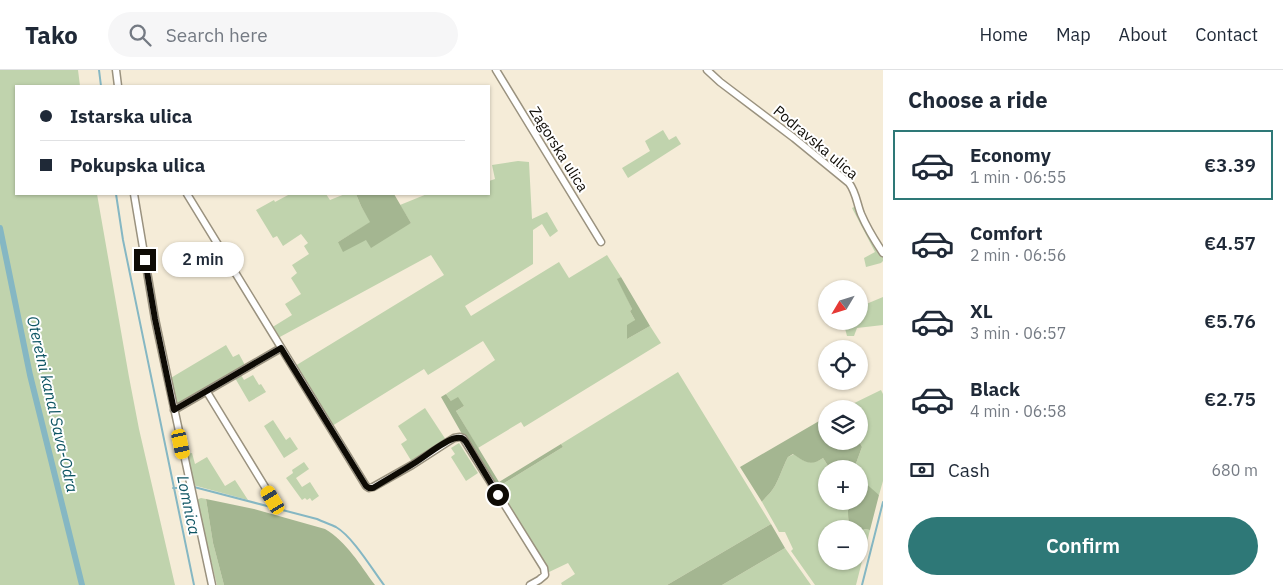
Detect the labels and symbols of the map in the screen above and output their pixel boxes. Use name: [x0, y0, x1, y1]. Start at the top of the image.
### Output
street label: Podravska ulica: [770, 101, 862, 183]
street label: Zagorska ulica: [525, 103, 593, 195]
callout: 2 min: [162, 242, 245, 278]
route end: [134, 249, 156, 271]
north arrow: [818, 280, 868, 330]
water label: Oteretni kanal Sava-Odra: [23, 314, 83, 494]
car: [170, 428, 191, 460]
water label: Lomnica: [173, 473, 205, 537]
car: [258, 483, 287, 517]
route start: [487, 484, 509, 506]

